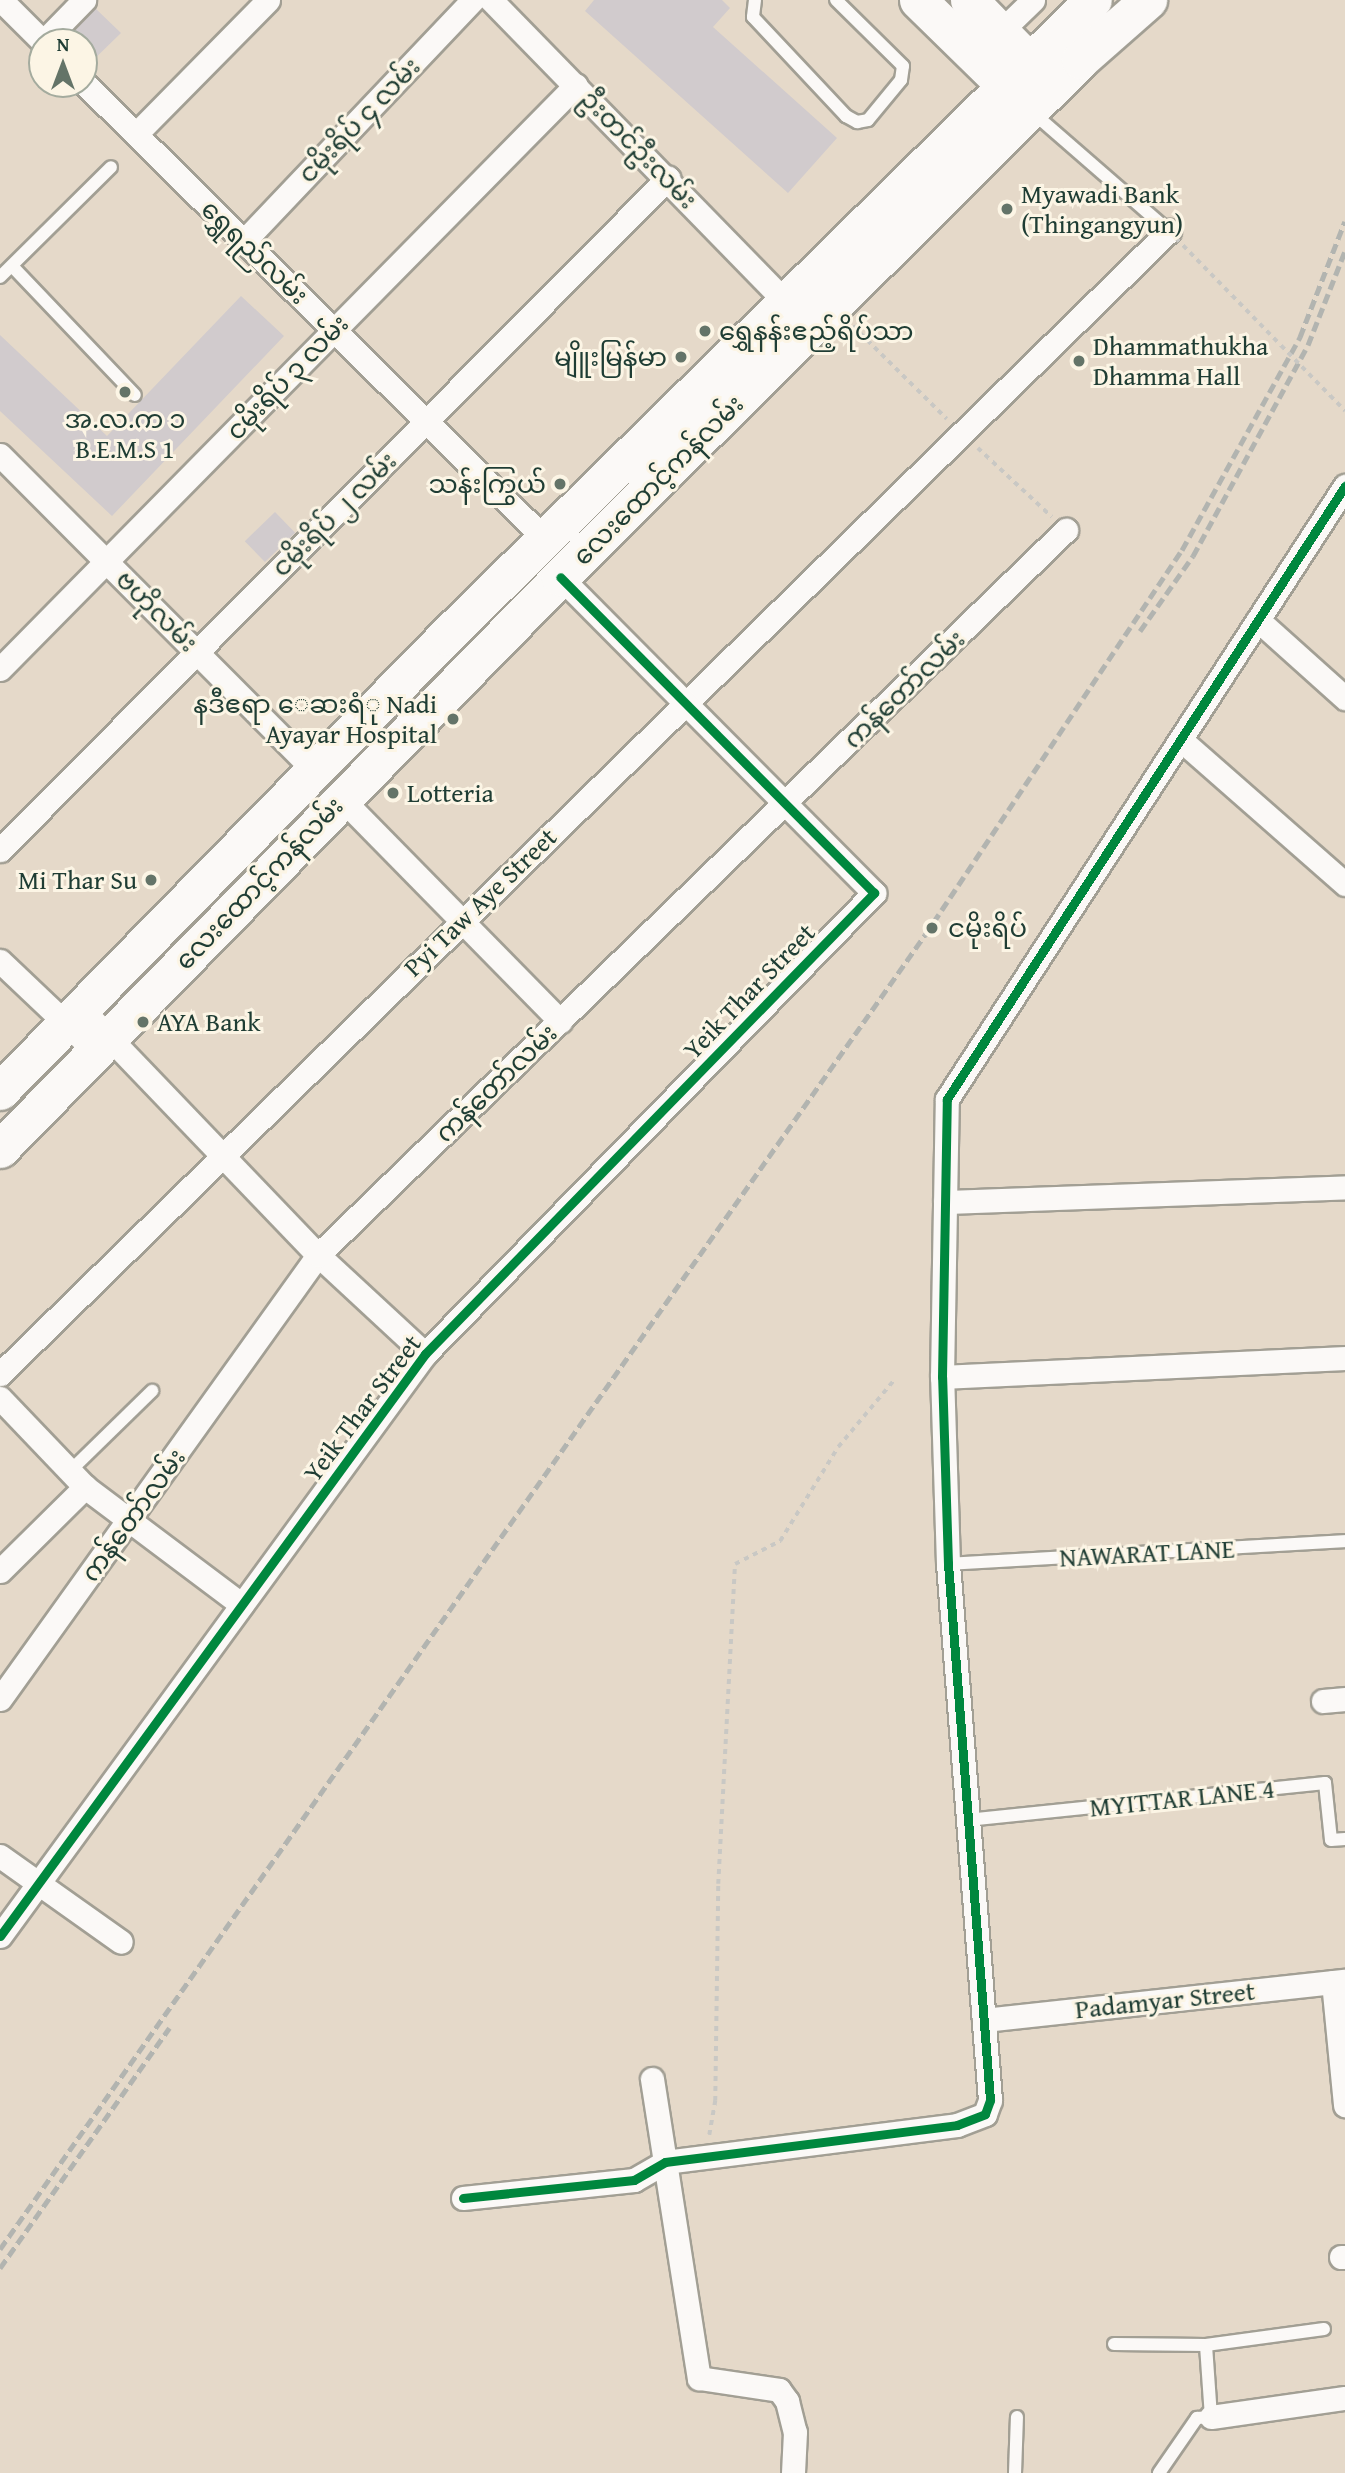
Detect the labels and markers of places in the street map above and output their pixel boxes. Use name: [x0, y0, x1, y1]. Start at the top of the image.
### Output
place label: Myawadi Bank (Thingangyun): [1021, 178, 1183, 240]
marker: Myawadi Bank (Thingangyun): [999, 201, 1015, 217]
place label: ရွှေနန်းဧည့်ရိပ်သာ: [719, 315, 913, 347]
marker: ရွှေနန်းဧည့်ရိပ်သာ: [697, 323, 713, 339]
place label: Dhammathukha Dhamma Hall: [1093, 330, 1268, 392]
place label: မျိူးမြန်မာ: [554, 341, 667, 373]
marker: မျိူးမြန်မာ: [673, 349, 689, 365]
marker: Dhammathukha Dhamma Hall: [1071, 353, 1087, 369]
marker: အ.လ.က ၁ B.E.M.S 1: [117, 384, 133, 400]
place label: အ.လ.က ၁ B.E.M.S 1: [65, 403, 185, 464]
place label: သန်းကြွယ်: [428, 468, 546, 500]
marker: သန်းကြွယ်: [552, 476, 568, 492]
place label: နဒီဧရာ ေဆးရံု Nadi Ayayar Hospital: [194, 688, 437, 750]
marker: နဒီဧရာ ေဆးရံု Nadi Ayayar Hospital: [443, 709, 463, 729]
place label: Lotteria: [407, 777, 494, 809]
marker: Lotteria: [385, 785, 401, 801]
place label: Mi Thar Su: [18, 864, 137, 896]
marker: Mi Thar Su: [143, 872, 159, 888]
place label: ငမိုးရိပ်: [948, 912, 1027, 944]
marker: ငမိုးရိပ်: [922, 918, 942, 938]
place label: AYA Bank: [157, 1006, 260, 1038]
marker: AYA Bank: [135, 1014, 151, 1030]

